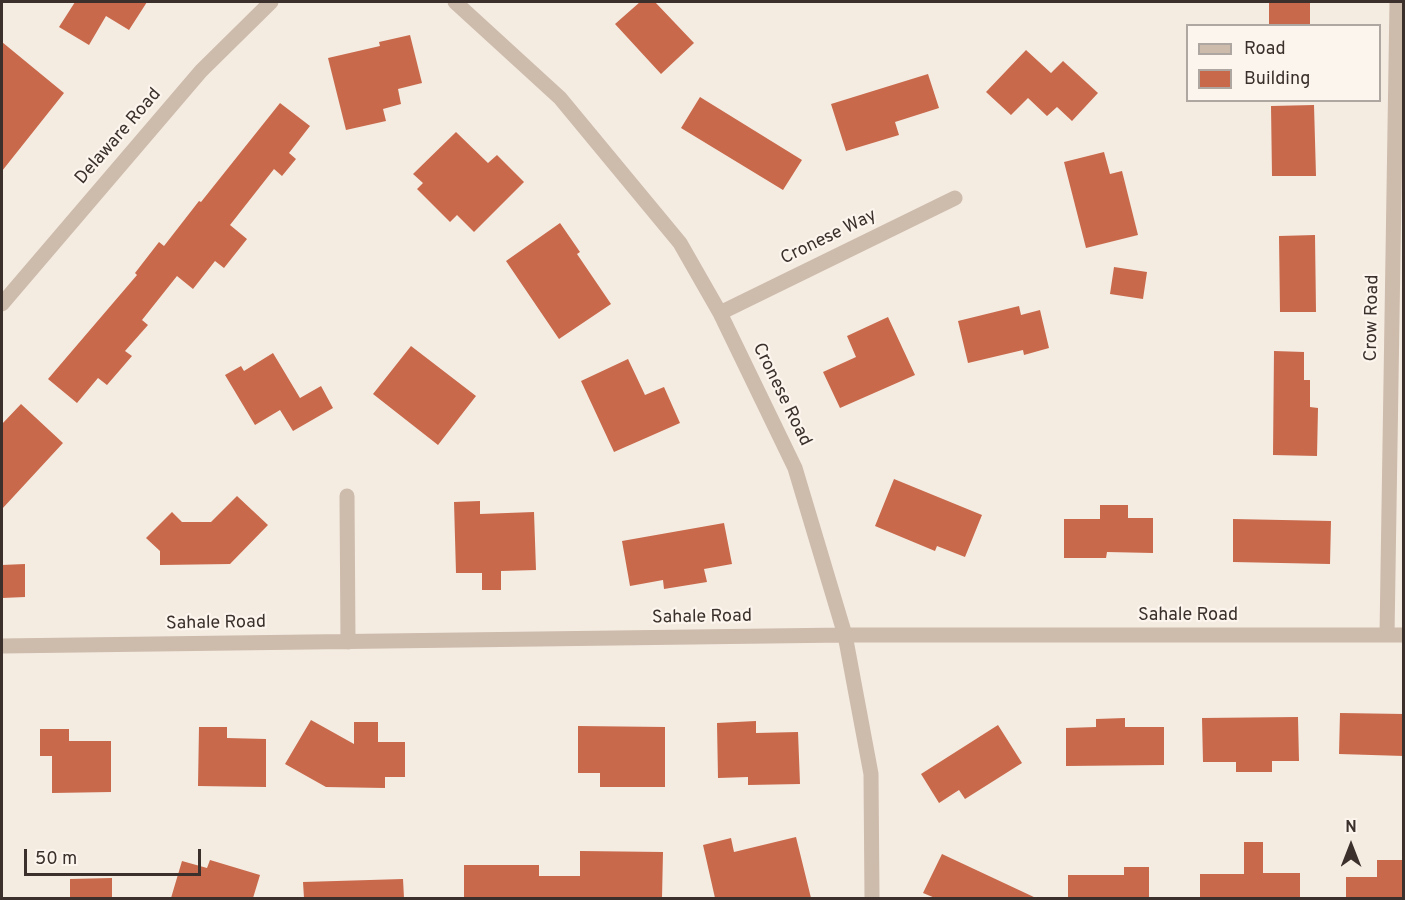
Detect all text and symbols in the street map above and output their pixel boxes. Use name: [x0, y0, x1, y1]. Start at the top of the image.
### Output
legend: [1186, 24, 1381, 102]
text: Road: [1244, 38, 1286, 61]
text: Building: [1244, 68, 1310, 91]
street label: Delaware Road: [71, 85, 167, 189]
street label: Cronese Way: [778, 206, 880, 270]
street label: Crow Road: [1361, 274, 1385, 362]
street label: Cronese Road: [747, 340, 815, 450]
street label: Sahale Road: [1138, 605, 1238, 627]
street label: Sahale Road: [652, 606, 752, 630]
street label: Sahale Road: [166, 612, 266, 636]
north arrow: [1321, 816, 1381, 876]
text: N: [1345, 818, 1357, 838]
scale bar: [27, 837, 204, 875]
text: 50 m: [35, 848, 77, 871]

